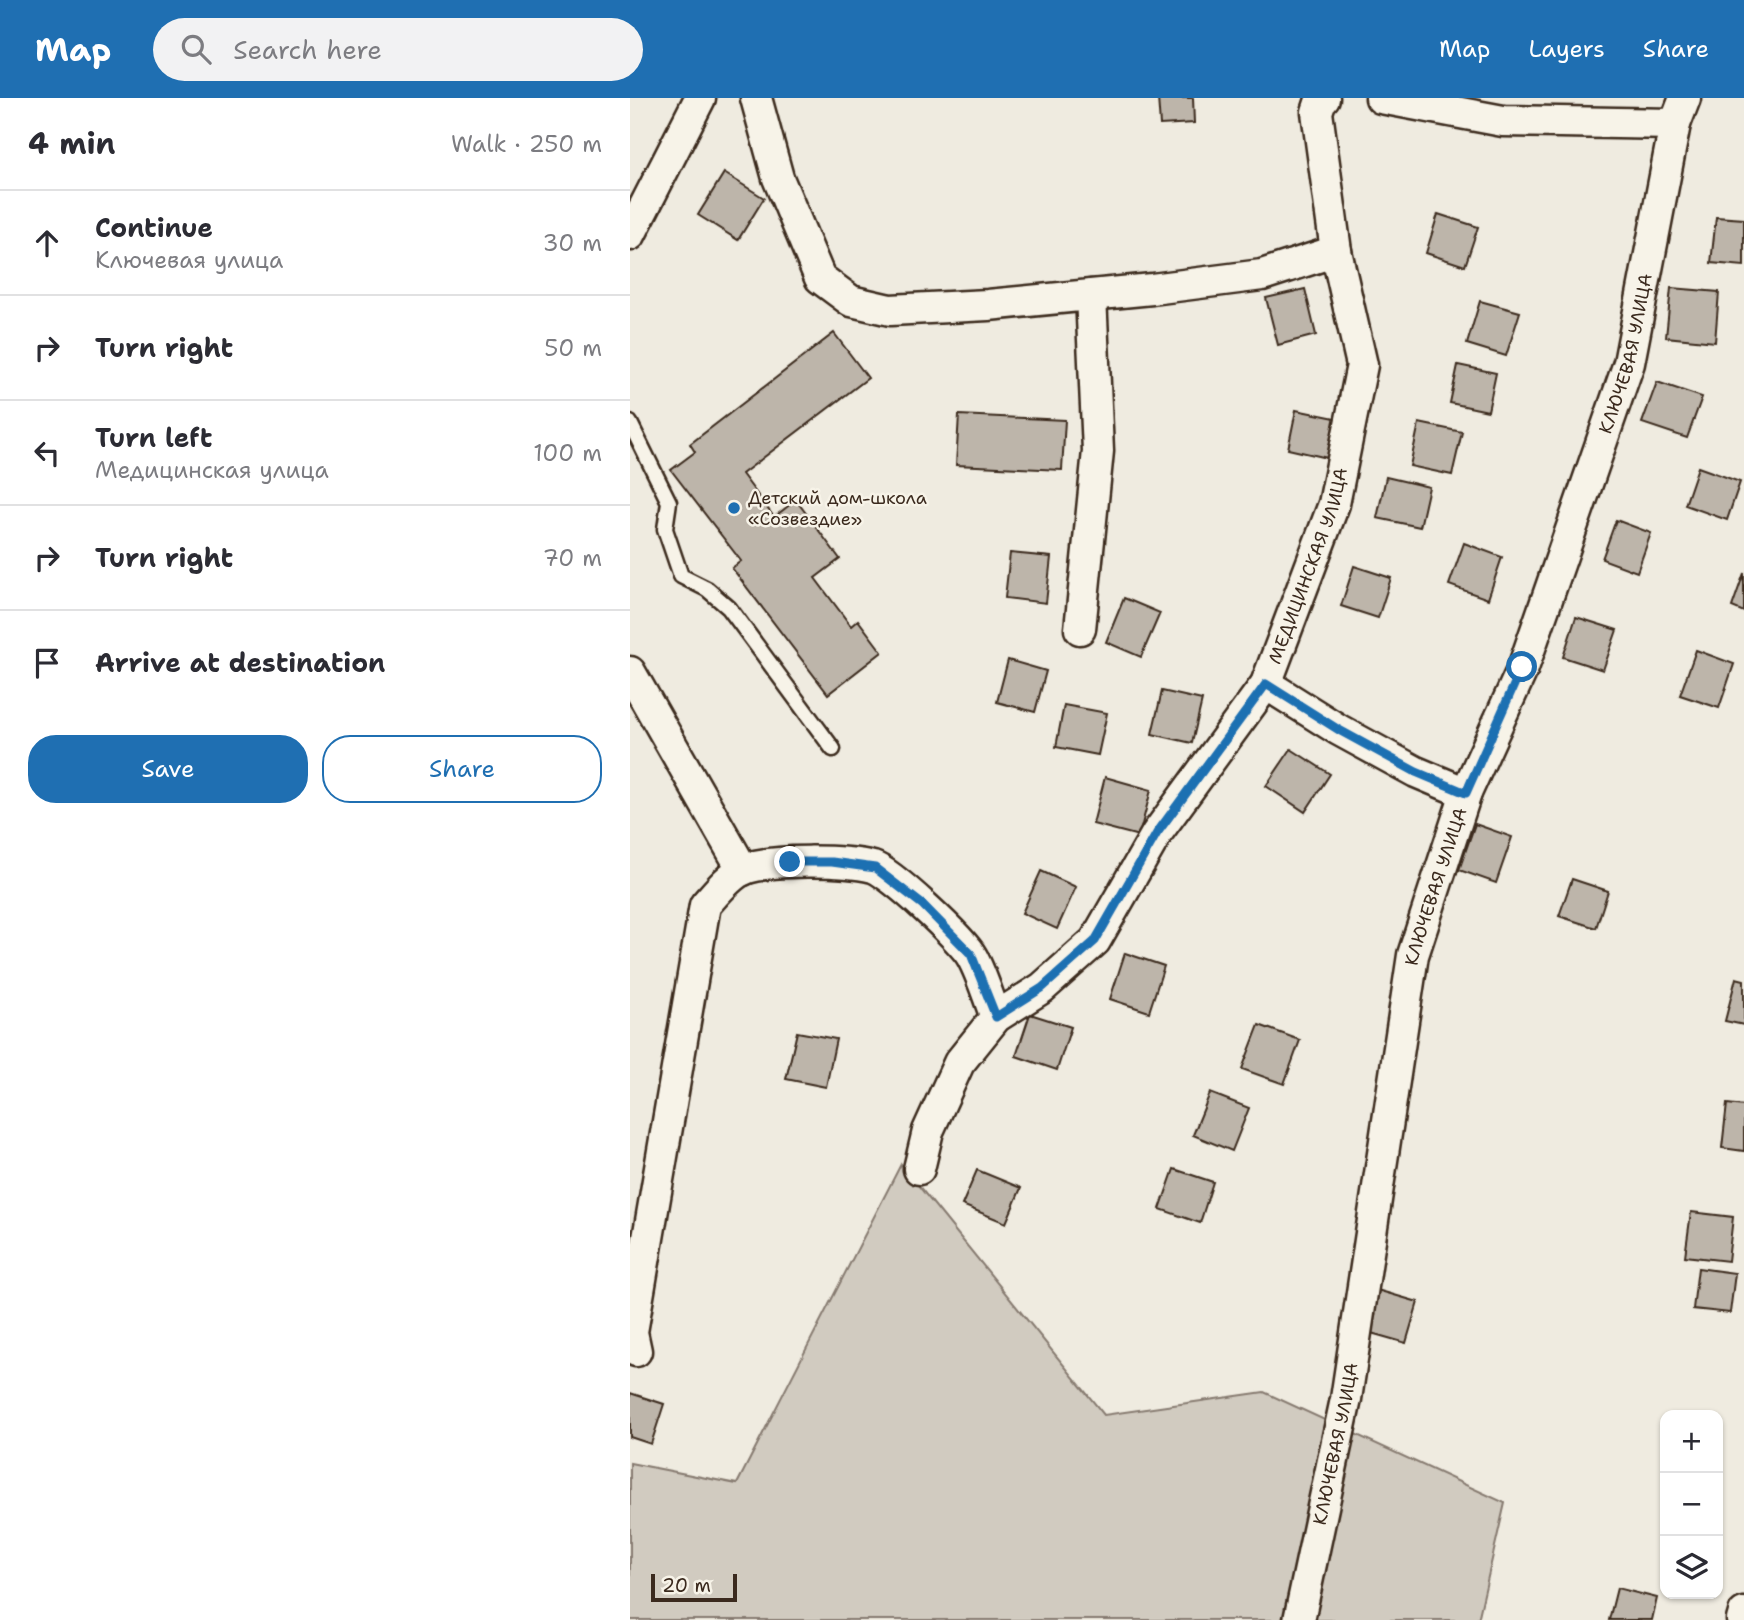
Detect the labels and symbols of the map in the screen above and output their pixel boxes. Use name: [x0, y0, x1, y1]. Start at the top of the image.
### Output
street label: КЛЮЧЕВАЯ УЛИЦА: [1593, 272, 1658, 437]
street label: МЕДИЦИНСКАЯ УЛИЦА: [1263, 466, 1353, 667]
place label: Детский дом-школа «Созвездие»: [748, 486, 927, 531]
marker: Детский дом-школа «Созвездие»: [726, 500, 742, 516]
route start: [1506, 651, 1537, 682]
street label: КЛЮЧЕВАЯ УЛИЦА: [1400, 804, 1472, 967]
route end: [774, 846, 805, 877]
street label: КЛЮЧЕВАЯ УЛИЦА: [1308, 1361, 1363, 1527]
scale bar: [651, 1571, 737, 1603]

